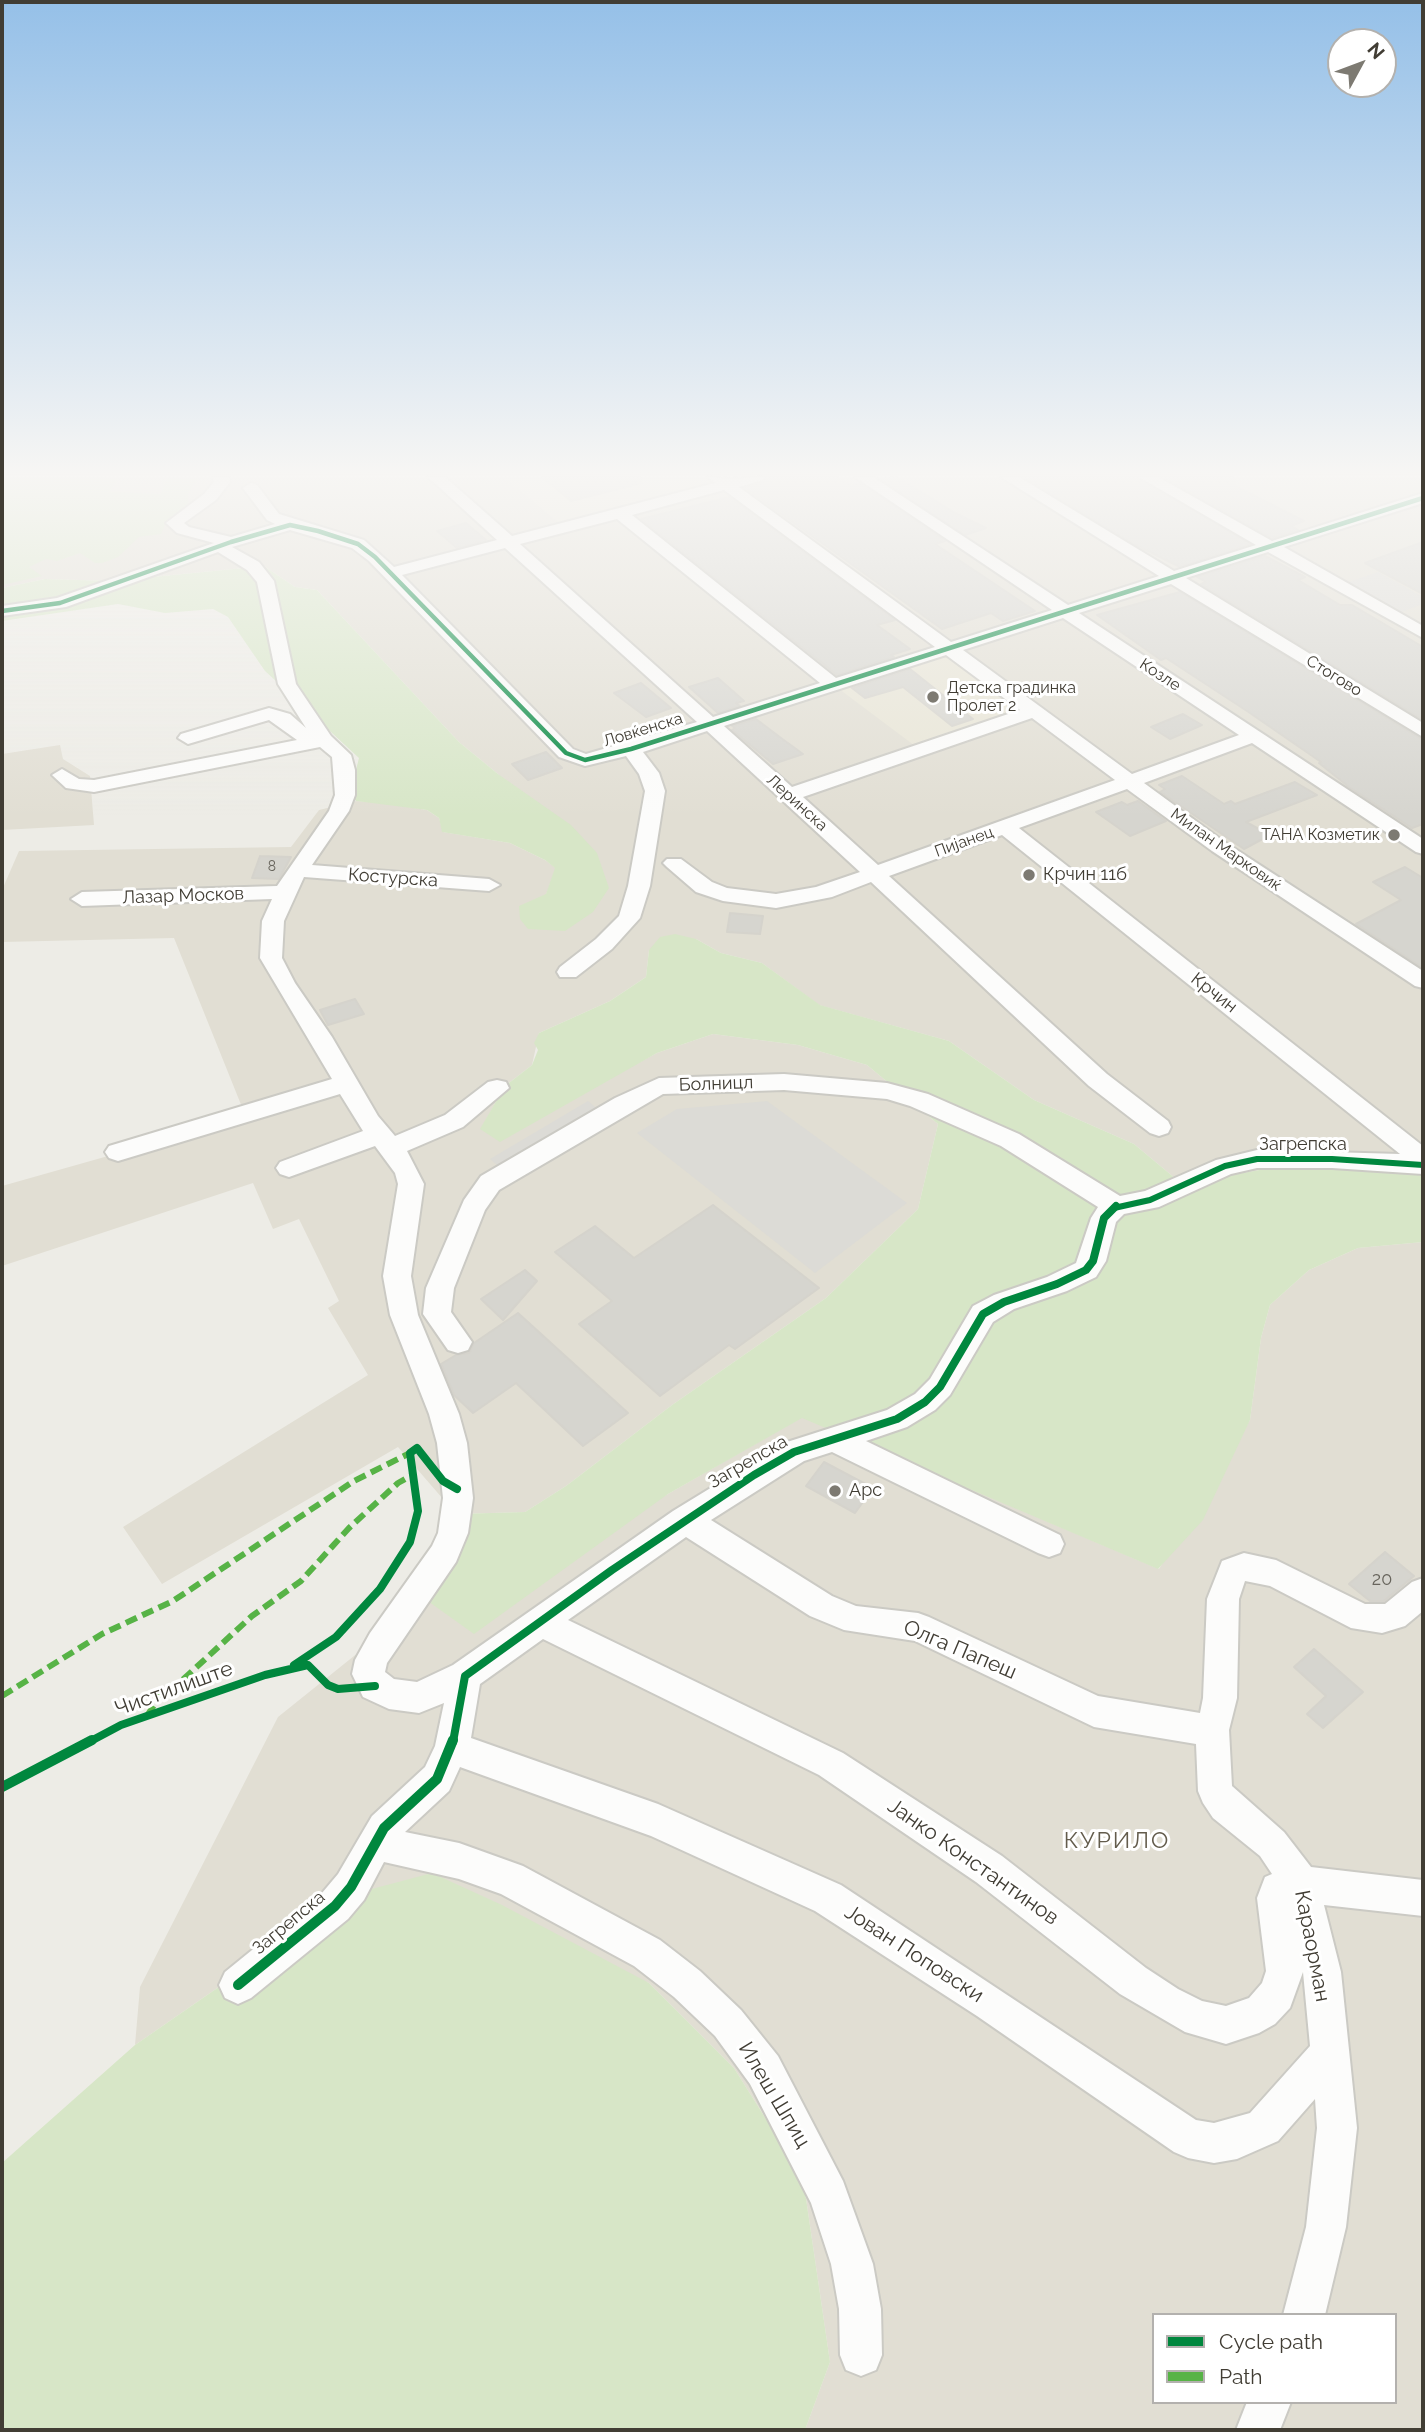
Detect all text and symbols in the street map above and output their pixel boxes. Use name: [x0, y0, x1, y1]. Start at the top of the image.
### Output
north arrow: [1327, 28, 1397, 98]
text: N: [1363, 38, 1389, 63]
street label: Стогово: [1303, 651, 1365, 701]
street label: Козле: [1136, 655, 1184, 695]
place label: Детска градинка Пролет 2: [947, 678, 1076, 716]
marker: Детска градинка Пролет 2: [925, 689, 941, 705]
street label: Ловќенска: [601, 709, 685, 751]
street label: Леринска: [763, 771, 831, 835]
street label: Милан Марковиќ: [1167, 805, 1285, 895]
street label: Пијанец: [932, 823, 996, 861]
place label: ТАНА Козметик: [1261, 825, 1380, 845]
marker: ТАНА Козметик: [1386, 827, 1402, 843]
house number: 8: [268, 859, 276, 875]
street label: Костурска: [347, 864, 439, 892]
place label: Крчин 11б: [1043, 864, 1127, 886]
marker: Крчин 11б: [1021, 867, 1037, 883]
street label: Лазар Москов: [122, 883, 244, 909]
street label: Крчин: [1186, 968, 1242, 1018]
street label: Болницл: [678, 1072, 754, 1096]
street label: Загрепска: [1259, 1134, 1347, 1156]
street label: Загрепска: [705, 1431, 791, 1493]
place label: Арс: [849, 1480, 882, 1502]
marker: Арс: [827, 1483, 843, 1499]
house number: 20: [1372, 1569, 1392, 1591]
street label: Олга Папеш: [900, 1615, 1020, 1685]
street label: Чистилиште: [112, 1656, 236, 1722]
street label: Јанко Константинов: [883, 1794, 1063, 1930]
district label: КУРИЛО: [1064, 1827, 1170, 1855]
street label: Загрепска: [248, 1887, 330, 1959]
street label: Караорман: [1289, 1888, 1335, 2004]
street label: Јован Поповски: [840, 1900, 988, 2008]
street label: Илеш Шпиц: [733, 2038, 815, 2152]
legend: [1152, 2313, 1397, 2404]
text: Cycle path: [1219, 2329, 1323, 2354]
text: Path: [1219, 2364, 1263, 2389]

